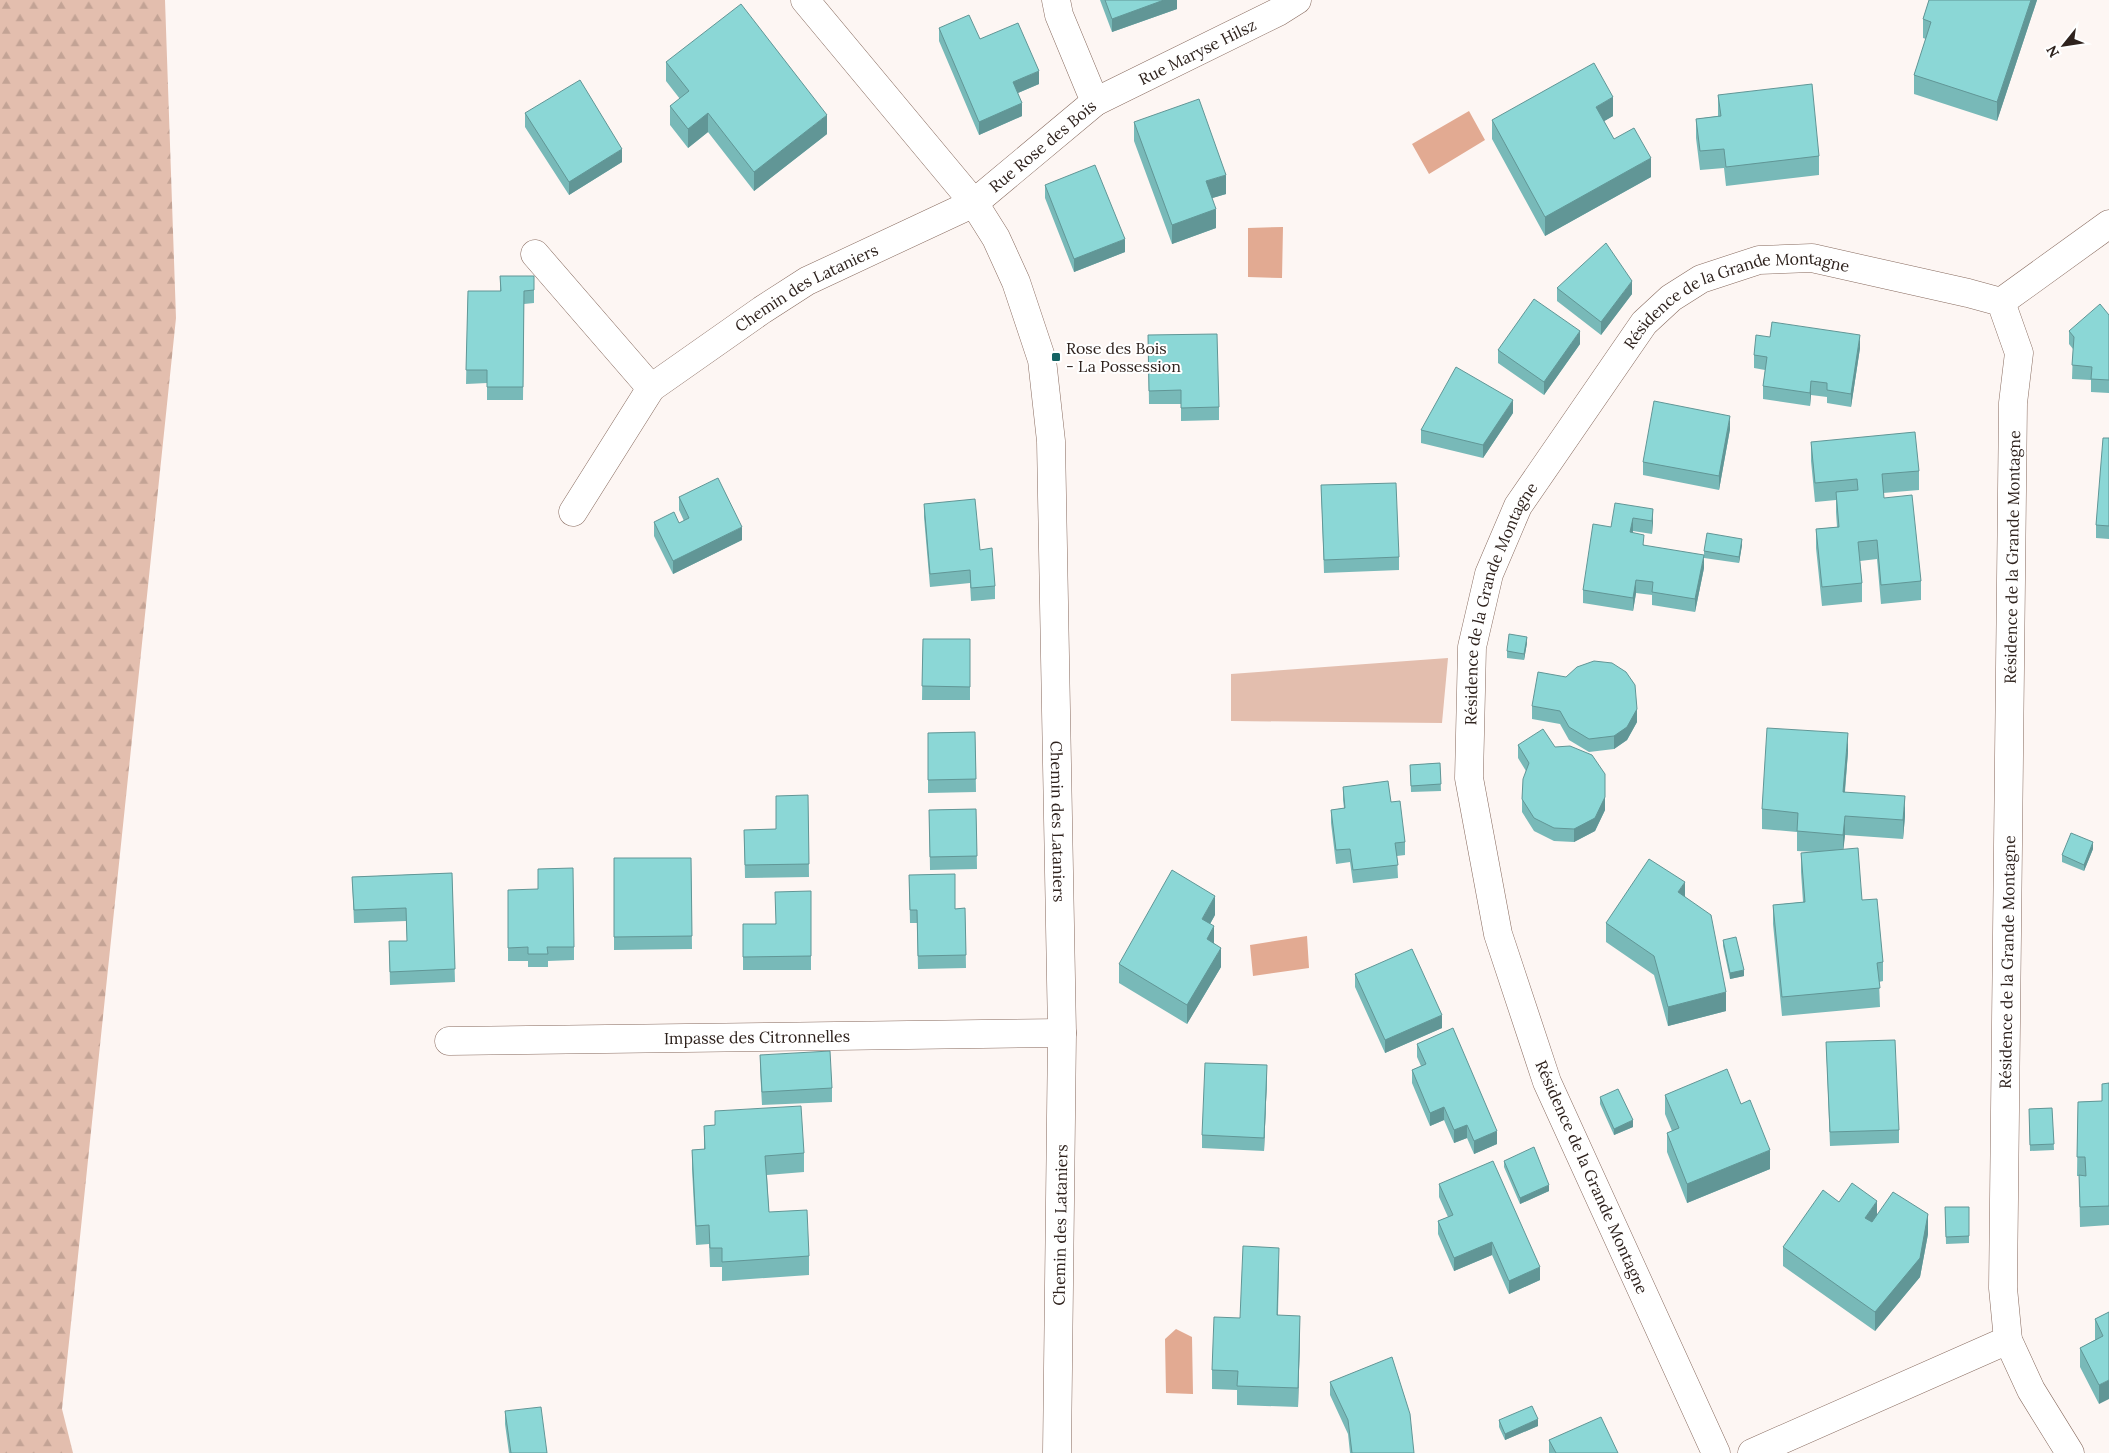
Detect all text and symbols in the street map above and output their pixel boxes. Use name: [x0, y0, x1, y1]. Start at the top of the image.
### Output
street label: Rue Maryse Hilsz: [1135, 14, 1259, 89]
north arrow: [2039, 20, 2089, 70]
text: N: [2042, 42, 2063, 61]
street label: Rue Rose des Bois: [985, 96, 1100, 196]
street label: Chemin des Lataniers: [731, 239, 881, 336]
street label: Résidence de la Grande Montagne: [1619, 248, 1852, 353]
place label: Rose des Bois - La Possession: [1066, 338, 1181, 376]
marker: Rose des Bois - La Possession: [1050, 351, 1062, 363]
street label: Résidence de la Grande Montagne: [2000, 430, 2024, 684]
street label: Résidence de la Grande Montagne: [1460, 478, 1542, 725]
street label: Chemin des Lataniers: [1047, 740, 1070, 902]
street label: Résidence de la Grande Montagne: [1995, 835, 2019, 1089]
street label: Impasse des Citronnelles: [664, 1026, 850, 1048]
street label: Résidence de la Grande Montagne: [1531, 1057, 1653, 1297]
street label: Chemin des Lataniers: [1049, 1144, 1071, 1306]

